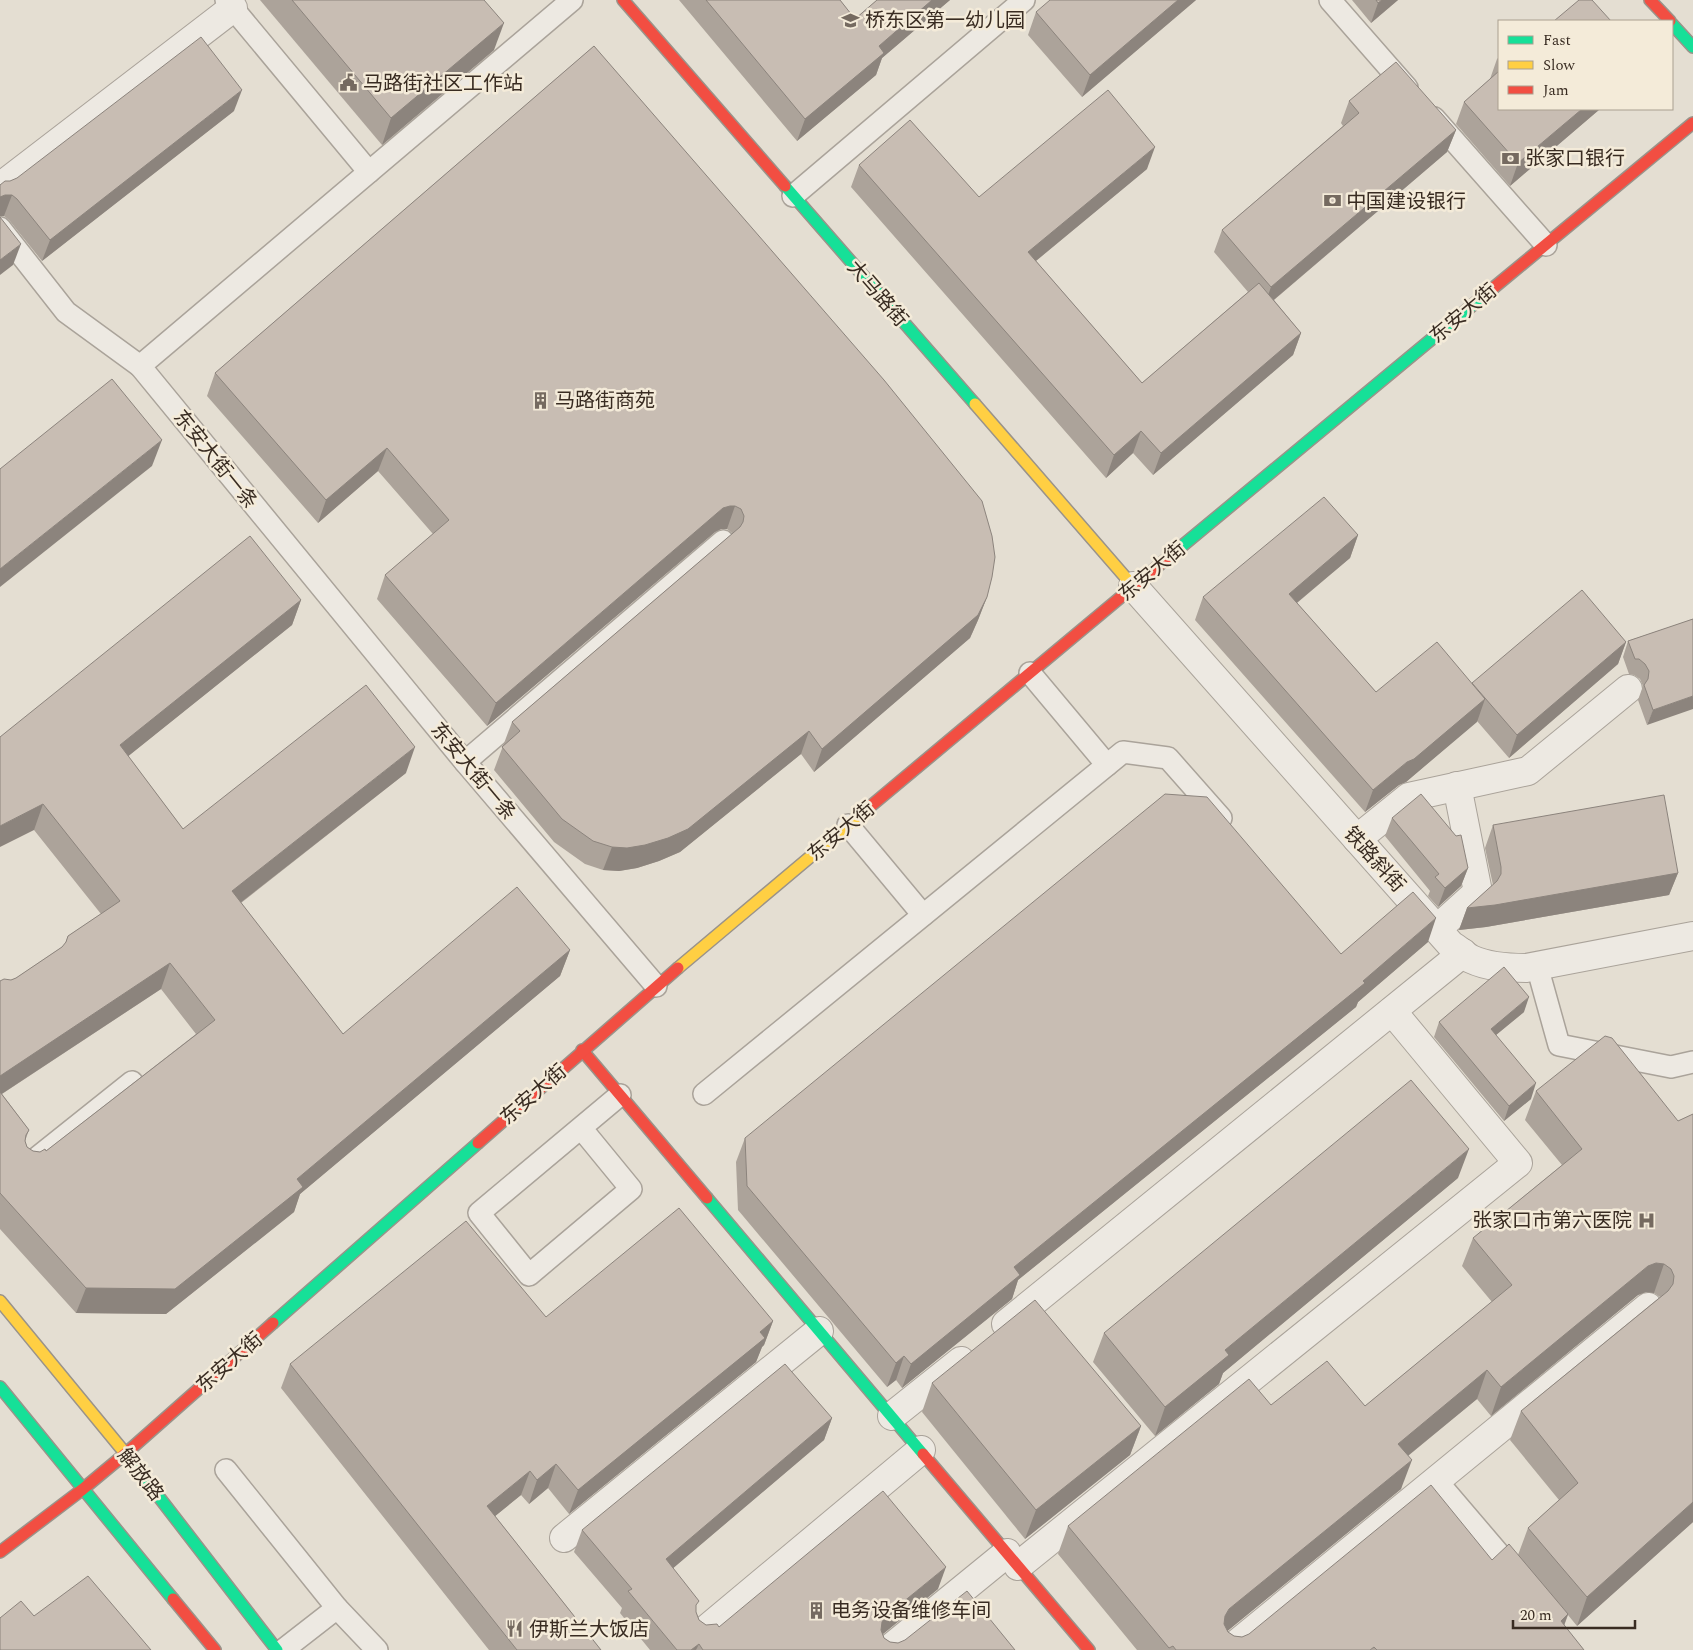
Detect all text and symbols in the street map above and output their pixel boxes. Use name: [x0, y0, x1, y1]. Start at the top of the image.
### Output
place label: 桥东区第一幼儿园: [865, 6, 1025, 36]
school or university icon: 桥东区第一幼儿园: [841, 10, 861, 30]
legend: [1498, 20, 1673, 110]
text: Fast: [1543, 29, 1571, 52]
text: Slow: [1543, 54, 1575, 77]
place label: 马路街社区工作站: [363, 69, 523, 99]
public building icon: 马路街社区工作站: [339, 73, 359, 93]
text: Jam: [1543, 79, 1569, 102]
place label: 张家口银行: [1525, 144, 1625, 174]
bank icon: 张家口银行: [1501, 148, 1521, 168]
place label: 中国建设银行: [1346, 187, 1466, 217]
bank icon: 中国建设银行: [1322, 191, 1342, 211]
street label: 大马路街: [840, 254, 915, 334]
street label: 东安大街: [1423, 277, 1504, 351]
place label: 马路街商苑: [555, 386, 655, 416]
building icon: 马路街商苑: [531, 390, 551, 410]
street label: 东安大街一条: [166, 404, 265, 516]
street label: 东安大街: [1112, 535, 1193, 609]
street label: 东安大街一条: [423, 716, 523, 827]
street label: 东安大街: [801, 795, 882, 869]
street label: 铁路斜街: [1336, 820, 1412, 899]
street label: 东安大街: [494, 1057, 574, 1132]
place label: 张家口市第六医院: [1472, 1206, 1632, 1236]
hospital icon: 张家口市第六医院: [1636, 1210, 1656, 1230]
street label: 东安大街: [190, 1325, 270, 1400]
street label: 解放路: [110, 1442, 171, 1507]
place label: 电务设备维修车间: [831, 1596, 991, 1626]
scale bar: [1513, 1598, 1636, 1630]
building icon: 电务设备维修车间: [807, 1600, 827, 1620]
text: 20 m: [1520, 1604, 1552, 1627]
place label: 伊斯兰大饭店: [529, 1615, 649, 1645]
restaurant icon: 伊斯兰大饭店: [505, 1619, 525, 1639]

